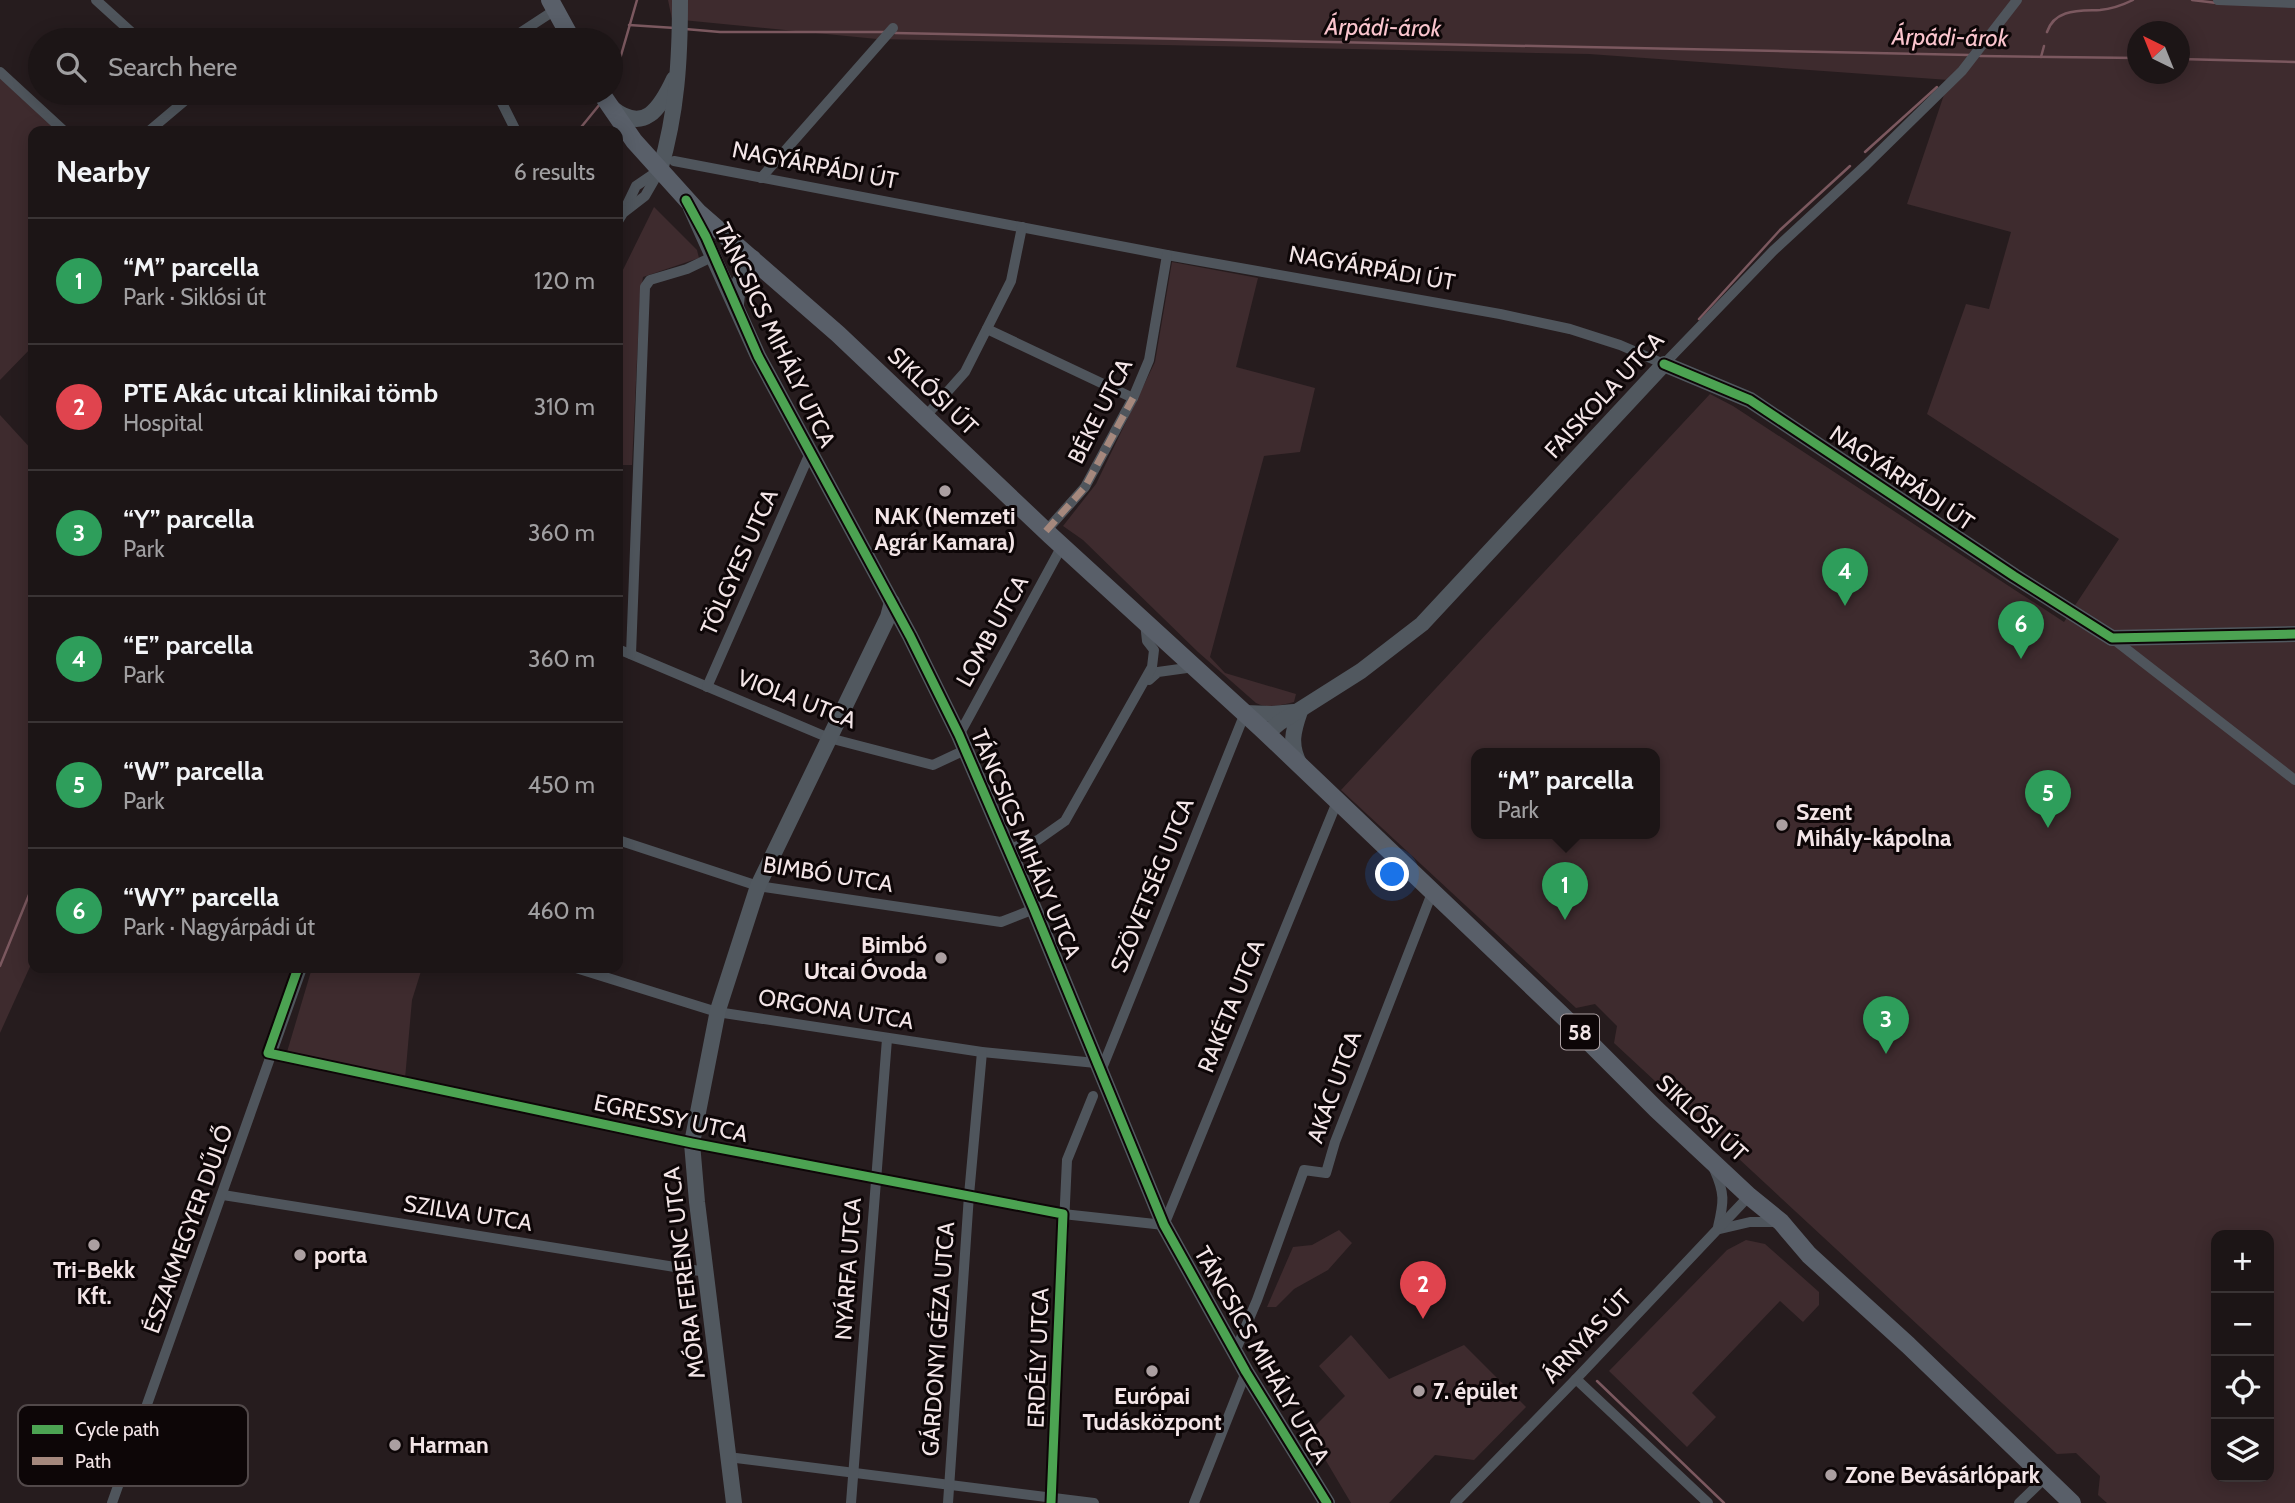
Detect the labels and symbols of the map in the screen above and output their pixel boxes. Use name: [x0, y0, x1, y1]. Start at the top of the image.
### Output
water label: Árpádi-árok: [1324, 10, 1442, 43]
water label: Árpádi-árok: [1891, 20, 2009, 53]
north arrow: [2127, 21, 2190, 84]
street label: NAGYÁRPÁDI ÚT: [730, 134, 900, 195]
street label: TÁNCSICS MIHÁLY UTCA: [708, 218, 843, 452]
street label: NAGYÁRPÁDI ÚT: [1287, 239, 1457, 296]
street label: FAISKOLA UTCA: [1539, 326, 1669, 464]
street label: SIKLÓSI ÚT: [882, 340, 985, 441]
street label: BÉKE UTCA: [1061, 353, 1138, 468]
street label: NAGYÁRPÁDI ÚT: [1824, 419, 1980, 537]
marker: NAK (Nemzeti Agrár Kamara): [937, 483, 953, 499]
street label: TÖLGYES UTCA: [694, 485, 784, 639]
place label: NAK (Nemzeti Agrár Kamara): [874, 502, 1016, 556]
pin: 4: [1822, 548, 1868, 606]
street label: LOMB UTCA: [950, 571, 1034, 691]
pin: 6: [1998, 601, 2044, 659]
street label: VIOLA UTCA: [734, 664, 860, 734]
street label: TÁNCSICS MIHÁLY UTCA: [965, 725, 1088, 963]
pin: 5: [2025, 770, 2071, 828]
street label: SZÖVETSÉG UTCA: [1103, 793, 1200, 976]
place label: Szent Mihály-kápolna: [1796, 798, 1952, 852]
marker: Szent Mihály-kápolna: [1774, 817, 1790, 833]
street label: BIMBÓ UTCA: [761, 850, 895, 898]
your location: [1375, 857, 1409, 891]
pin: 1: [1542, 862, 1588, 920]
place label: Bimbó Utcai Óvoda: [804, 931, 928, 985]
street label: RAKÉTA UTCA: [1191, 935, 1270, 1077]
marker: Bimbó Utcai Óvoda: [933, 950, 949, 966]
street label: ORGONA UTCA: [756, 983, 916, 1035]
pin: 3: [1863, 996, 1909, 1054]
road number: 58: [1561, 1014, 1599, 1050]
street label: AKÁC UTCA: [1300, 1027, 1367, 1147]
street label: SIKLÓSI ÚT: [1651, 1068, 1754, 1167]
street label: EGRESSY UTCA: [592, 1088, 750, 1148]
street label: ÉSZAKMEGYER DŰLŐ: [136, 1121, 239, 1337]
street label: MÓRA FERENC UTCA: [657, 1166, 711, 1380]
street label: SZILVA UTCA: [402, 1189, 534, 1237]
street label: NYÁRFA UTCA: [828, 1197, 867, 1341]
street label: GÁRDONYI GÉZA UTCA: [915, 1221, 960, 1457]
marker: Tri-Bekk Kft.: [86, 1237, 102, 1253]
place label: porta: [314, 1241, 368, 1269]
street label: TÁNCSICS MIHÁLY UTCA: [1188, 1241, 1337, 1469]
marker: porta: [292, 1247, 308, 1263]
place label: Tri-Bekk Kft.: [53, 1256, 136, 1310]
pin: 2: [1400, 1261, 1446, 1319]
street label: ÁRNYAS ÚT: [1536, 1283, 1637, 1389]
street label: ERDÉLY UTCA: [1021, 1287, 1054, 1429]
marker: Európai Tudásközpont: [1144, 1363, 1160, 1379]
place label: 7. épület: [1433, 1377, 1518, 1405]
place label: Európai Tudásközpont: [1082, 1382, 1222, 1436]
marker: 7. épület: [1411, 1383, 1427, 1399]
legend: [18, 1405, 248, 1486]
text: Cycle path: [75, 1418, 159, 1441]
place label: Harman: [409, 1431, 489, 1459]
marker: Harman: [387, 1437, 403, 1453]
text: Path: [75, 1450, 111, 1473]
place label: Zone Bevásárlópark: [1845, 1461, 2041, 1489]
marker: Zone Bevásárlópark: [1823, 1467, 1839, 1483]

